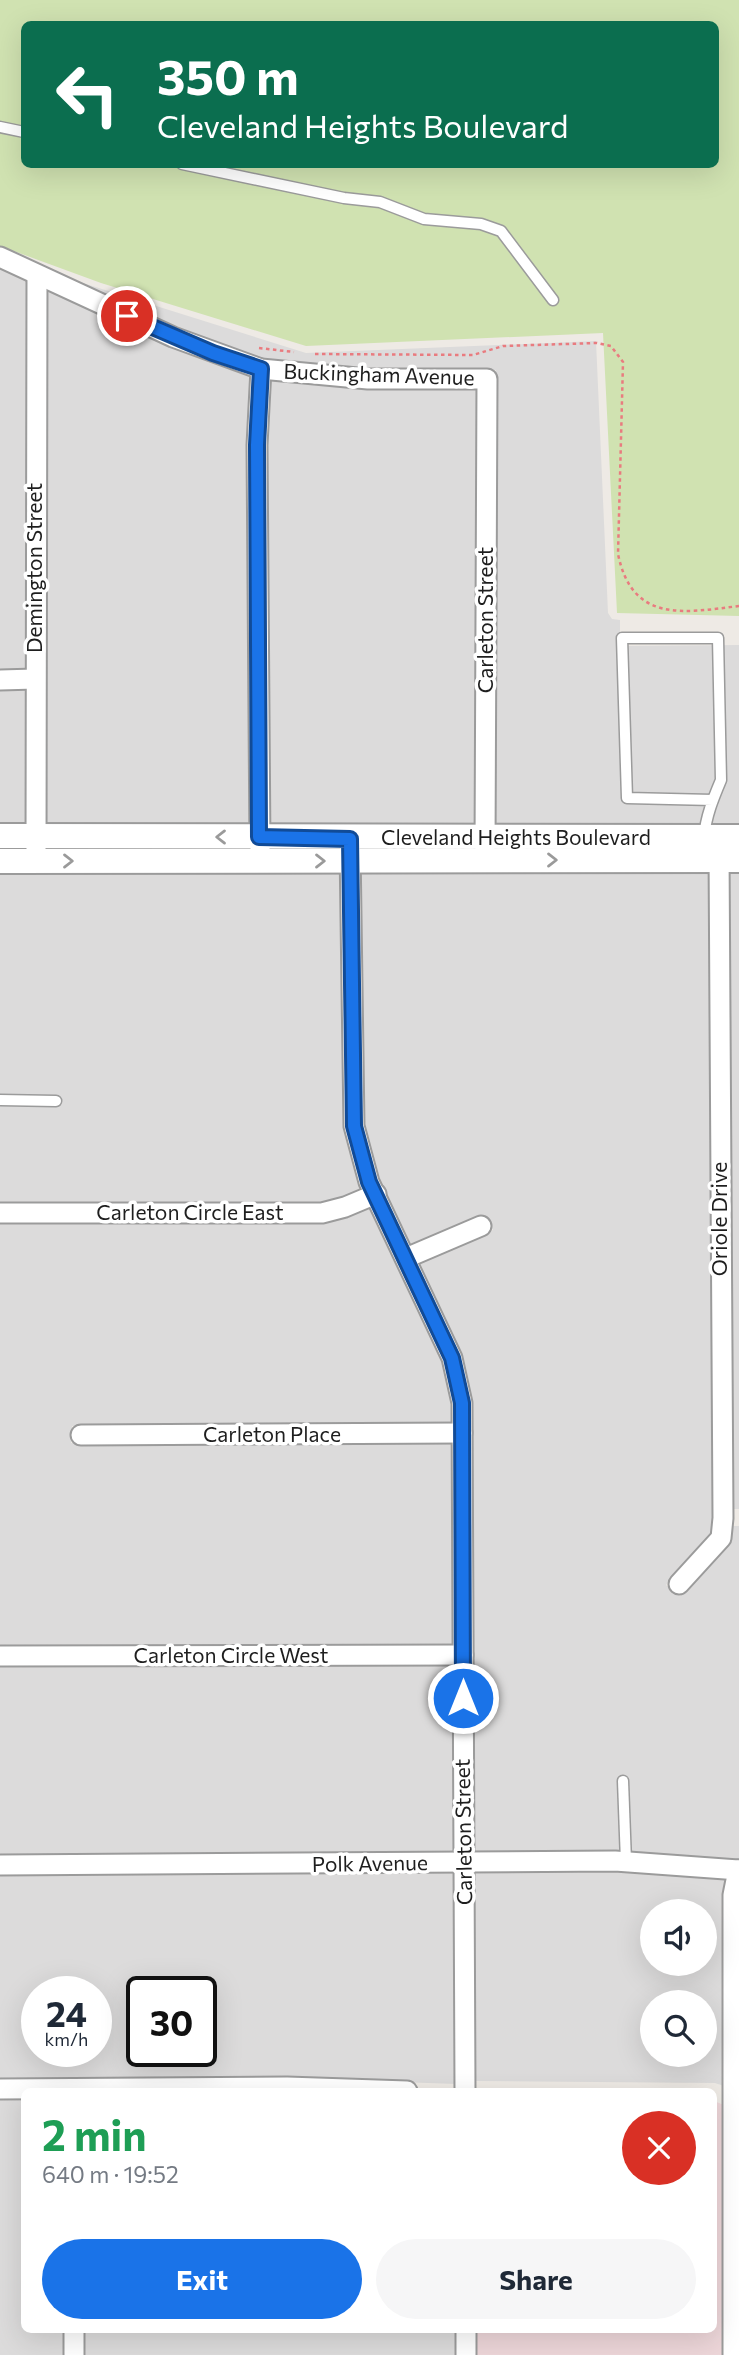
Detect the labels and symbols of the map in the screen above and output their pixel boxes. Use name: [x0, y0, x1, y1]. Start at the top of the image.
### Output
pin: [97, 286, 157, 346]
street label: Buckingham Avenue: [283, 358, 475, 389]
street label: Demington Street: [21, 483, 46, 653]
street label: Carleton Street: [472, 547, 497, 693]
street label: Cleveland Heights Boulevard: [381, 824, 651, 849]
one-way arrow: [215, 829, 226, 845]
one-way arrow: [548, 852, 558, 868]
one-way arrow: [63, 853, 74, 869]
one-way arrow: [315, 853, 326, 869]
street label: Oriole Drive: [706, 1162, 731, 1276]
street label: Carleton Circle East: [96, 1199, 284, 1224]
street label: Carleton Place: [203, 1421, 341, 1446]
street label: Carleton Circle West: [134, 1642, 328, 1667]
position arrow: [426, 1661, 500, 1735]
street label: Carleton Street: [449, 1759, 476, 1905]
street label: Polk Avenue: [312, 1849, 428, 1876]
speed limit sign: 30: [126, 1976, 217, 2067]

